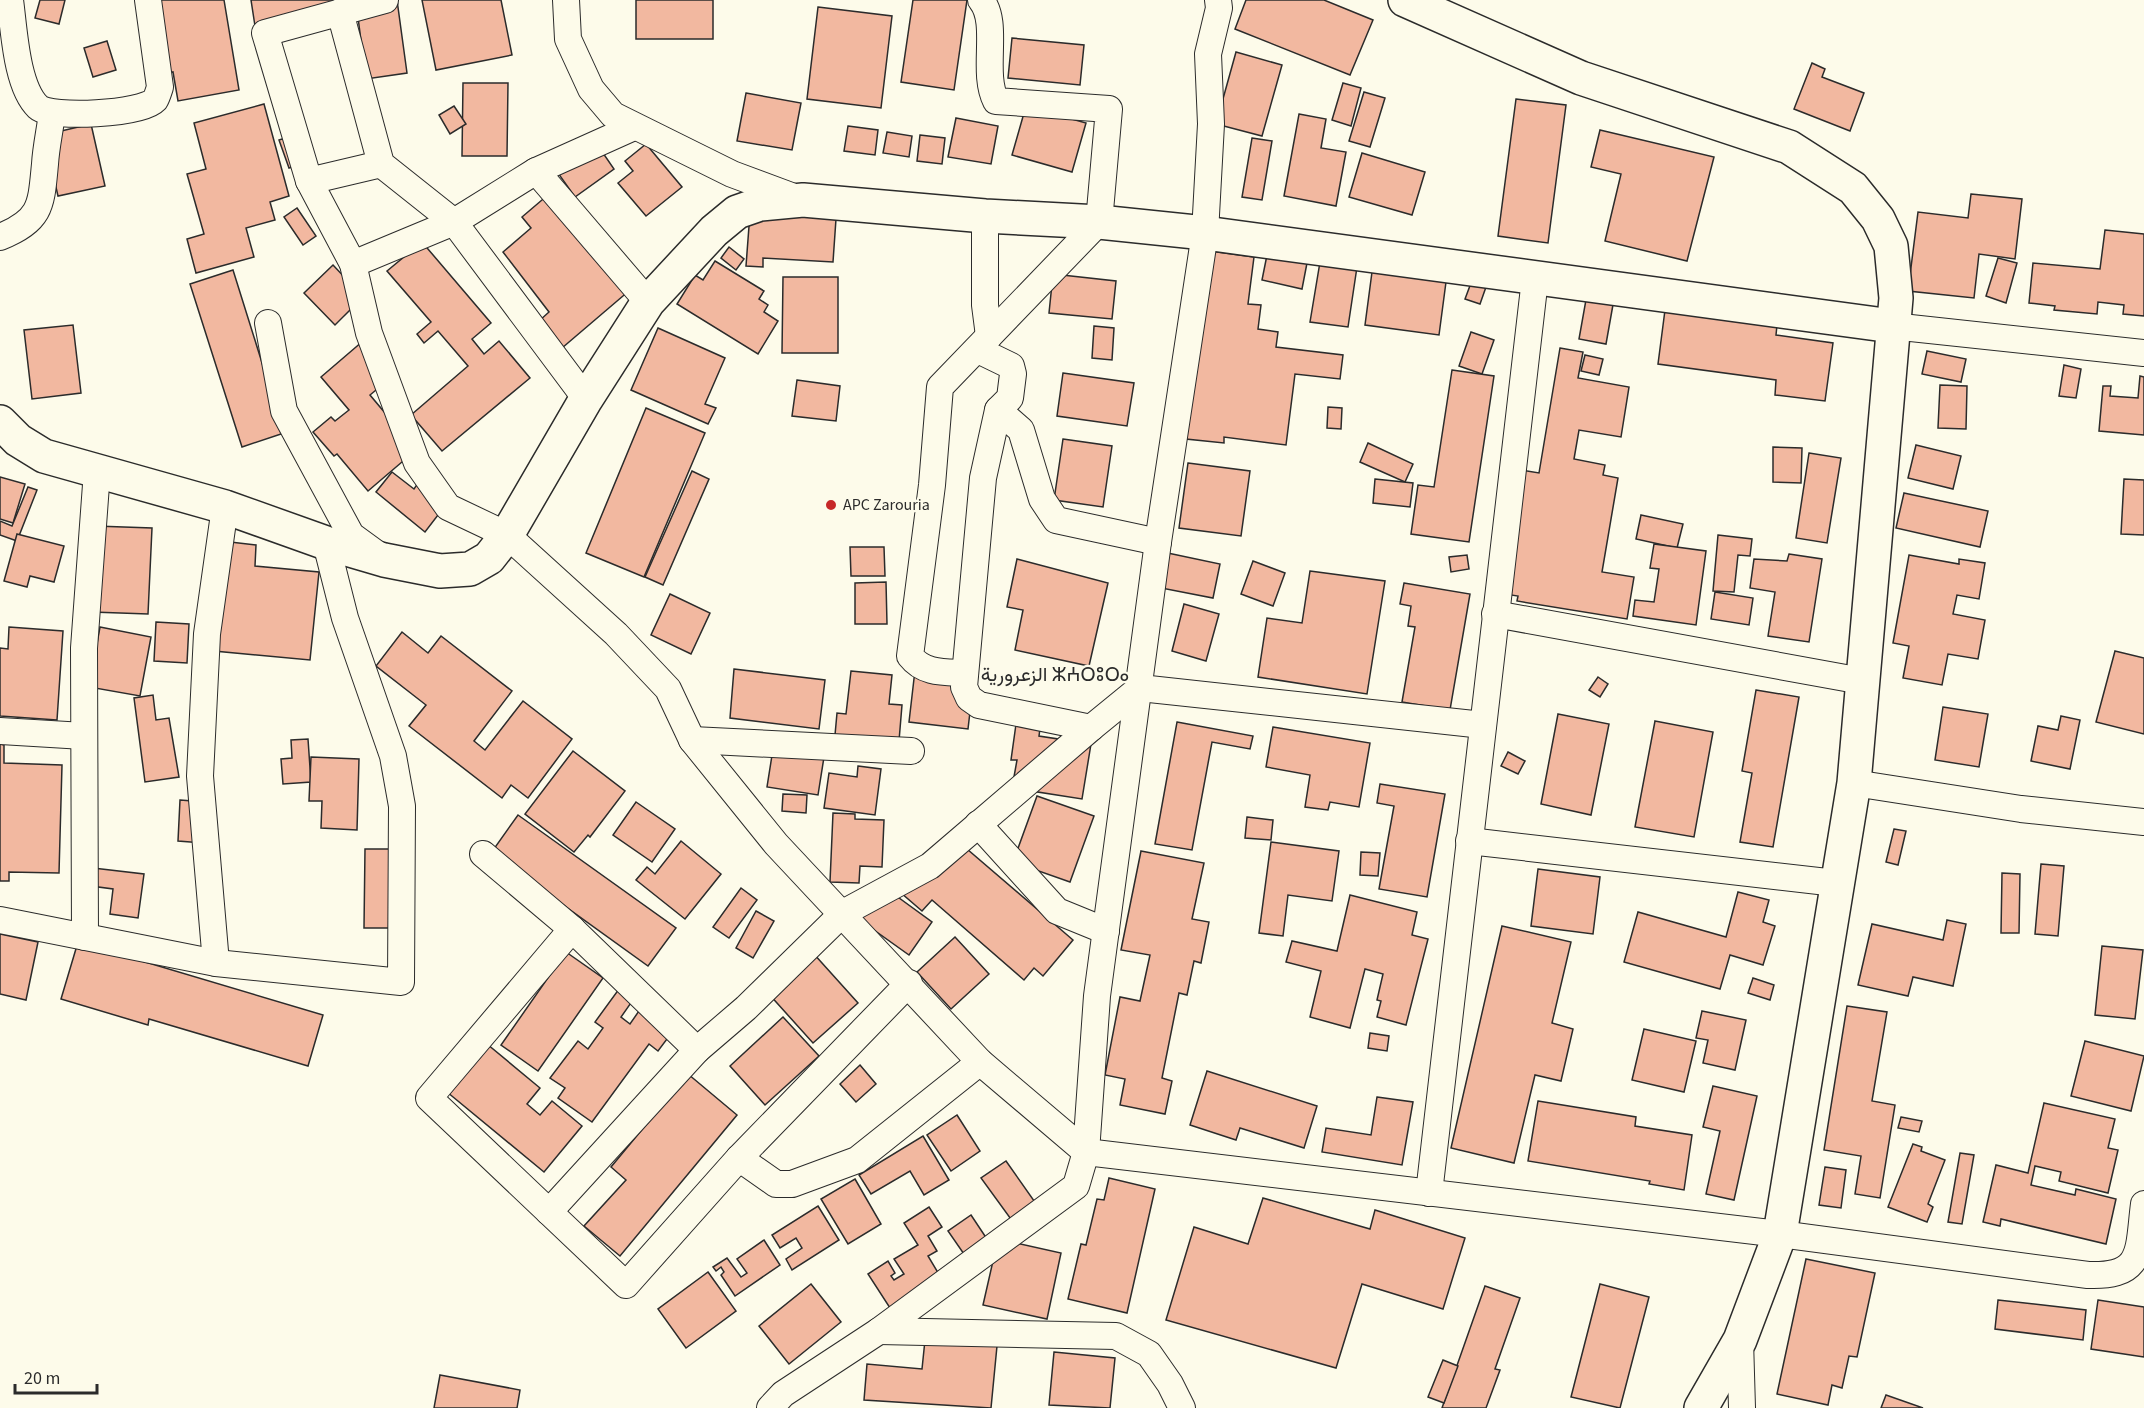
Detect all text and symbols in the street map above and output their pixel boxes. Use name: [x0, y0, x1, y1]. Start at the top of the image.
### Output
place label: APC Zarouria: [843, 494, 930, 516]
marker: APC Zarouria: [824, 498, 838, 512]
district label: الزعرورية ⵣⵄⵔⵓⵔⴰ: [981, 661, 1129, 689]
scale bar: [15, 1357, 98, 1395]
text: 20 m: [24, 1366, 60, 1391]

